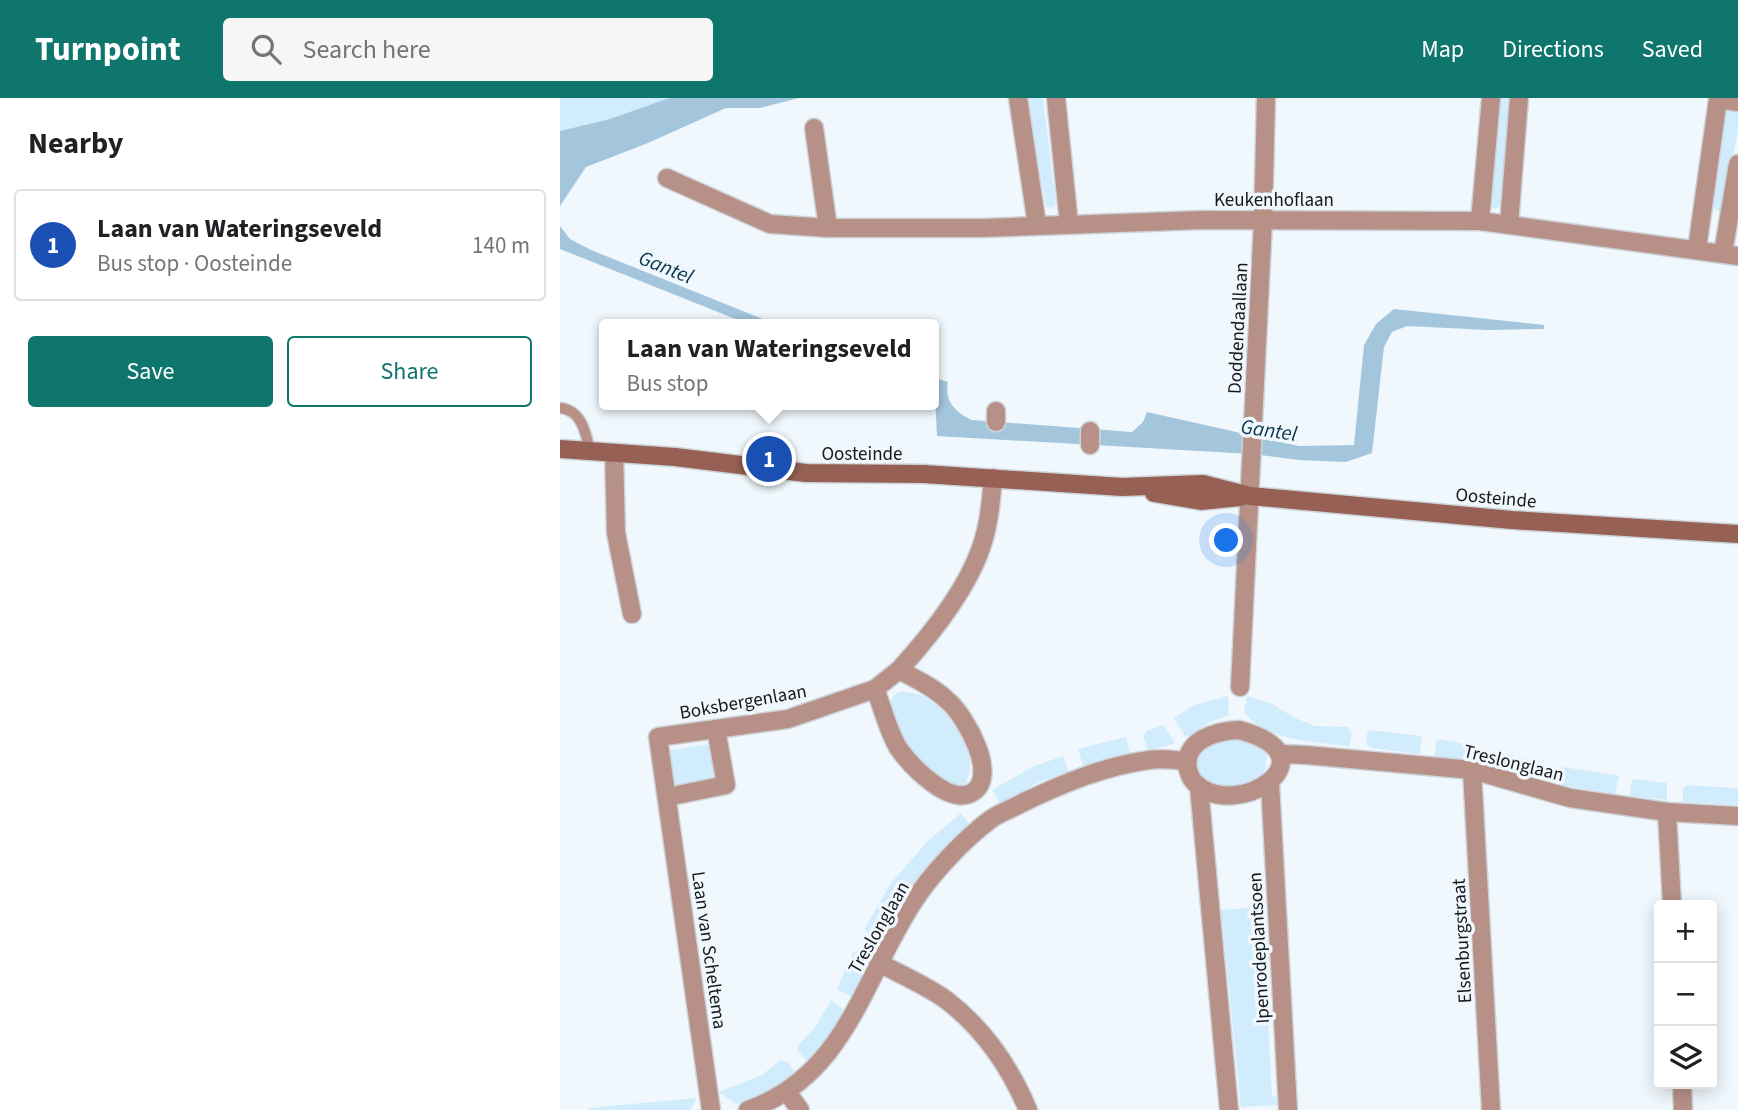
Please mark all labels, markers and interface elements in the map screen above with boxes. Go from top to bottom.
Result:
search box [223,18,713,81]
text: Turnpoint [35,26,181,73]
icon: search [247,30,285,68]
text: Search here [303,31,431,68]
text: Map [1421,32,1464,67]
text: Directions [1502,32,1604,67]
text: Saved [1642,32,1703,67]
text: Nearby [28,122,123,165]
street label: Keukenhoflaan [1214,187,1334,214]
text: Laan van Wateringseveld [97,210,382,247]
text: 1 [47,229,59,262]
text: 140 m [472,229,530,262]
water label: Gantel [634,243,699,292]
text: Bus stop · Oosteinde [97,247,292,280]
street label: Doddendaallaan [1222,262,1255,395]
popup [599,319,939,410]
text: Laan van Wateringseveld [626,330,912,367]
button: Save [28,336,273,407]
button: Share [287,336,532,407]
text: Bus stop [626,367,709,400]
water label: Gantel [1239,411,1300,449]
pin: 1 [746,433,792,485]
street label: Oosteinde [821,441,903,468]
street label: Oosteinde [1454,482,1537,515]
your location [1209,523,1243,557]
street label: Boksbergenlaan [678,678,809,727]
street label: Treslonglaan [1461,738,1567,789]
street label: Laan van Scheltema [684,870,733,1031]
street label: Ipenrodeplantsoen [1242,871,1277,1024]
street label: Treslonglaan [842,877,917,979]
street label: Elsenburgstraat [1446,877,1479,1004]
map controls [1654,900,1717,1089]
button: + [1654,900,1717,963]
button: − [1654,963,1717,1026]
button: layers [1654,1026,1717,1089]

